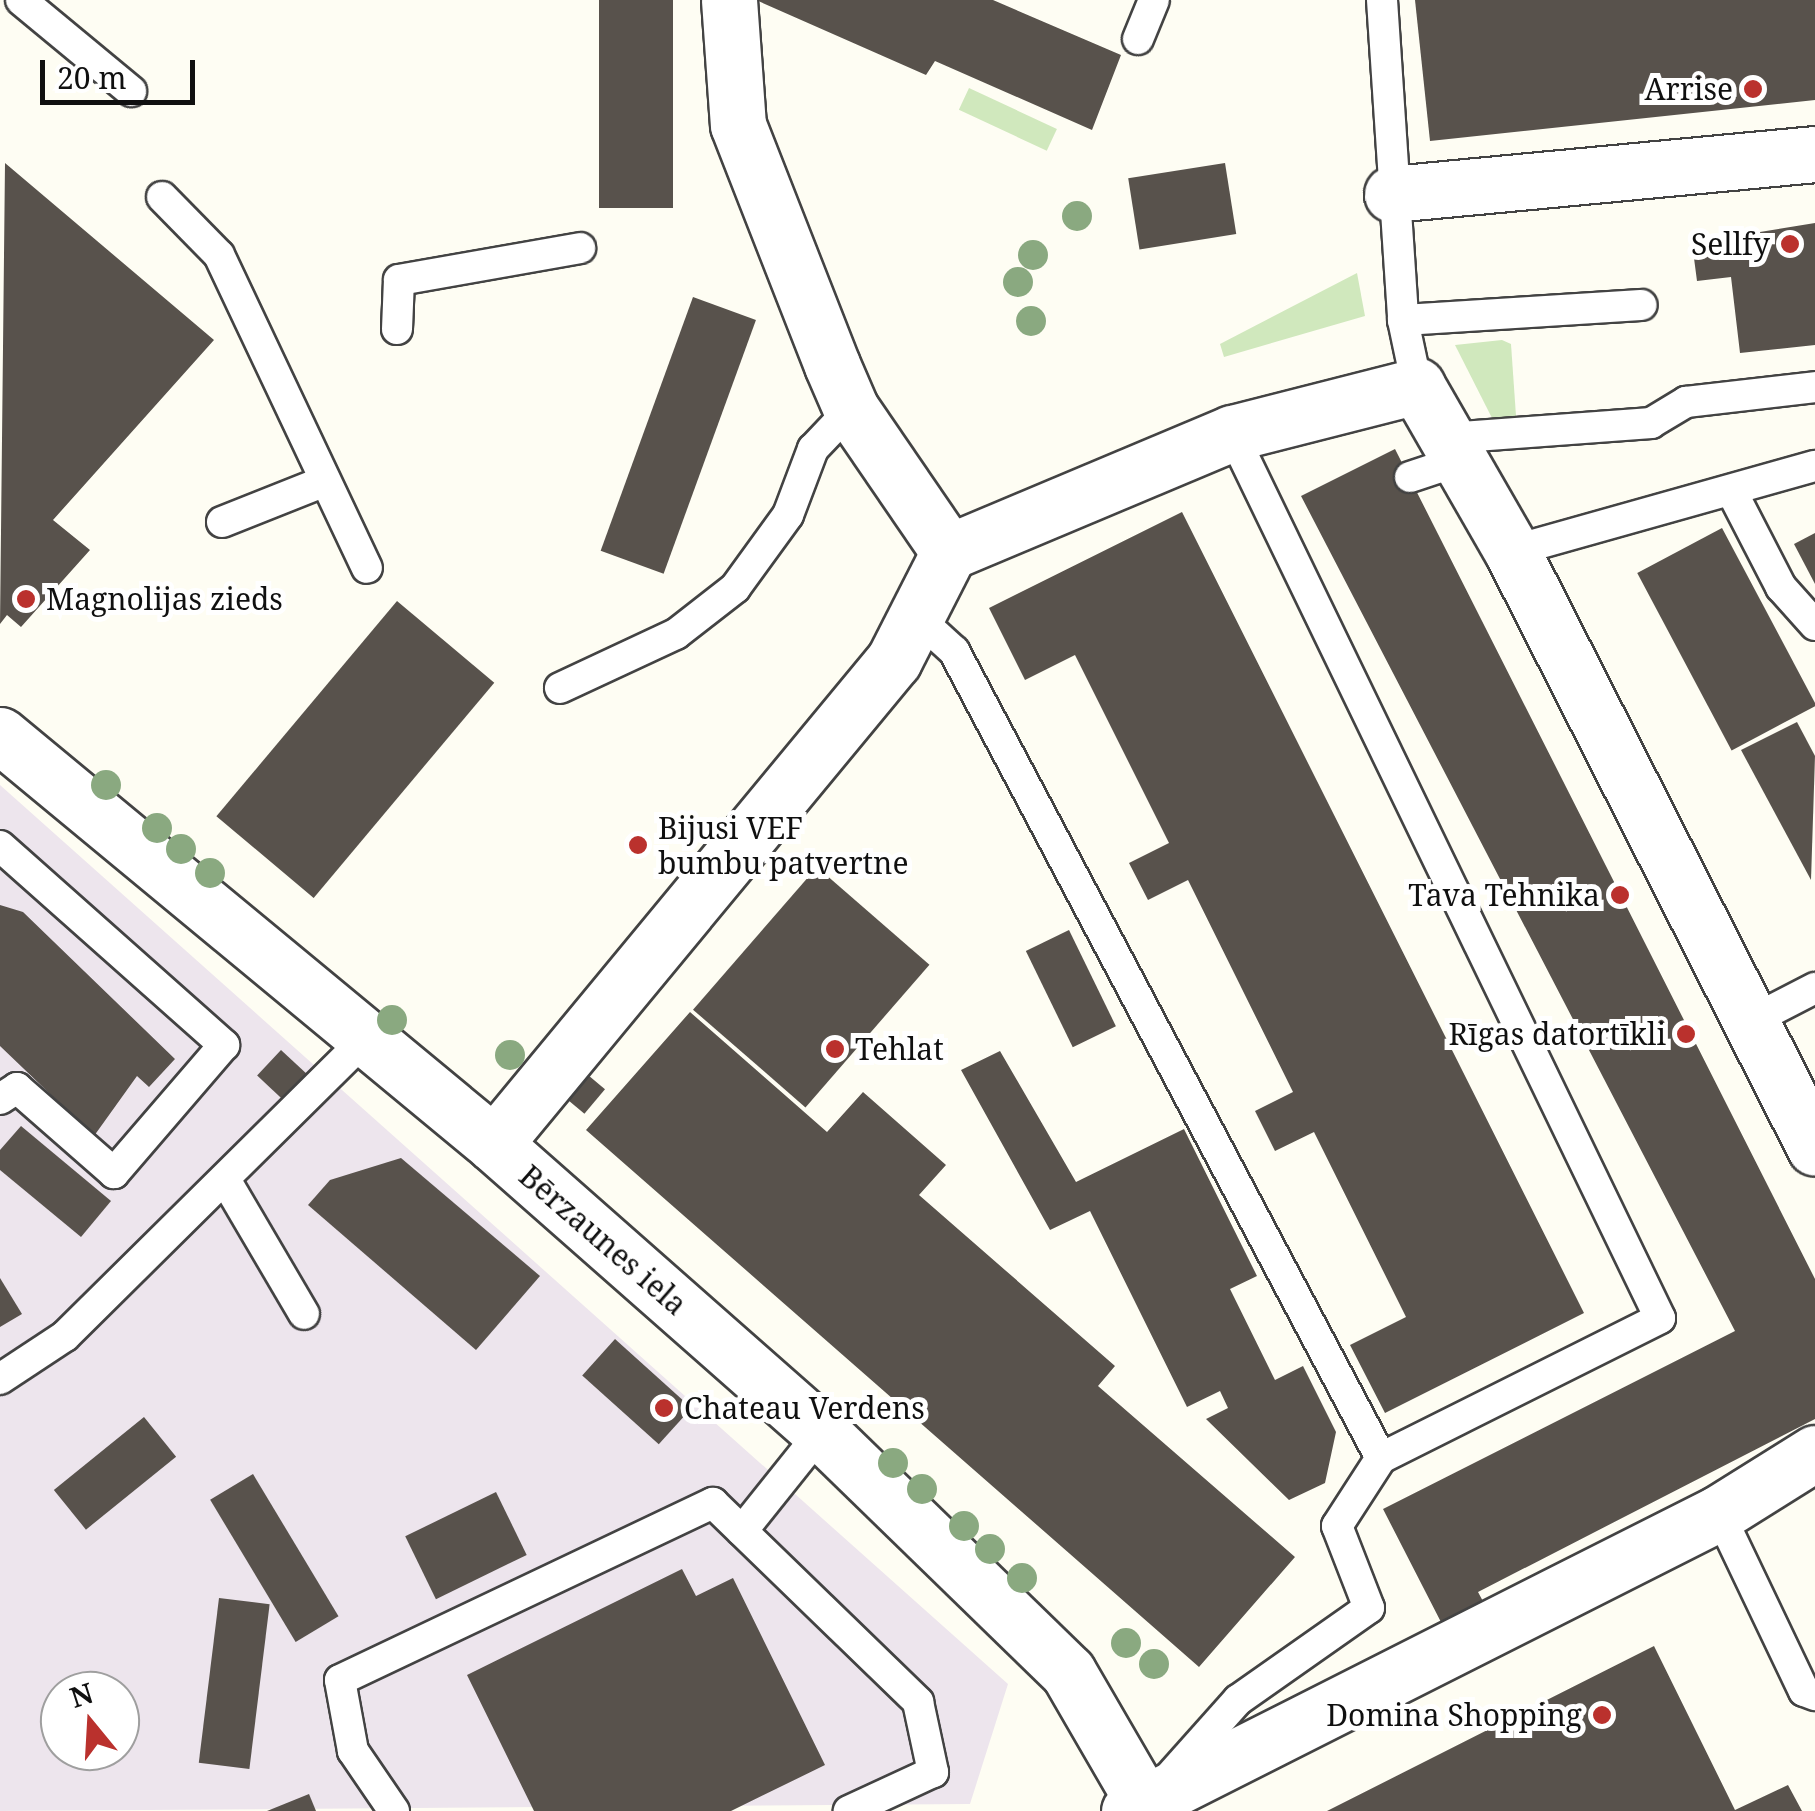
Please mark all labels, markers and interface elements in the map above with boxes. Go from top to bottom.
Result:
scale bar [45,40,200,102]
text: 20 m [57,57,127,98]
place label: Arrise [1644,71,1733,107]
marker: Arrise [1742,78,1764,100]
place label: Sellfy [1691,226,1770,262]
marker: Sellfy [1779,233,1801,255]
place label: Magnolijas zieds [46,581,283,617]
marker: Magnolijas zieds [15,588,37,610]
place label: Bijusi VEF bumbu patvertne [658,810,908,880]
marker: Bijusi VEF bumbu patvertne [627,834,649,856]
place label: Tava Tehnika [1408,877,1600,913]
marker: Tava Tehnika [1609,884,1631,906]
place label: Rīgas datortīkli [1448,1016,1666,1052]
marker: Rīgas datortīkli [1675,1023,1697,1045]
place label: Tehlat [855,1031,944,1067]
marker: Tehlat [824,1038,846,1060]
street label: Bērzaunes iela [512,1158,694,1322]
place label: Chateau Verdens [684,1390,925,1426]
marker: Chateau Verdens [653,1397,675,1419]
north arrow [40,1671,140,1771]
text: N [65,1673,98,1716]
place label: Domina Shopping [1326,1697,1582,1733]
marker: Domina Shopping [1591,1704,1613,1726]

